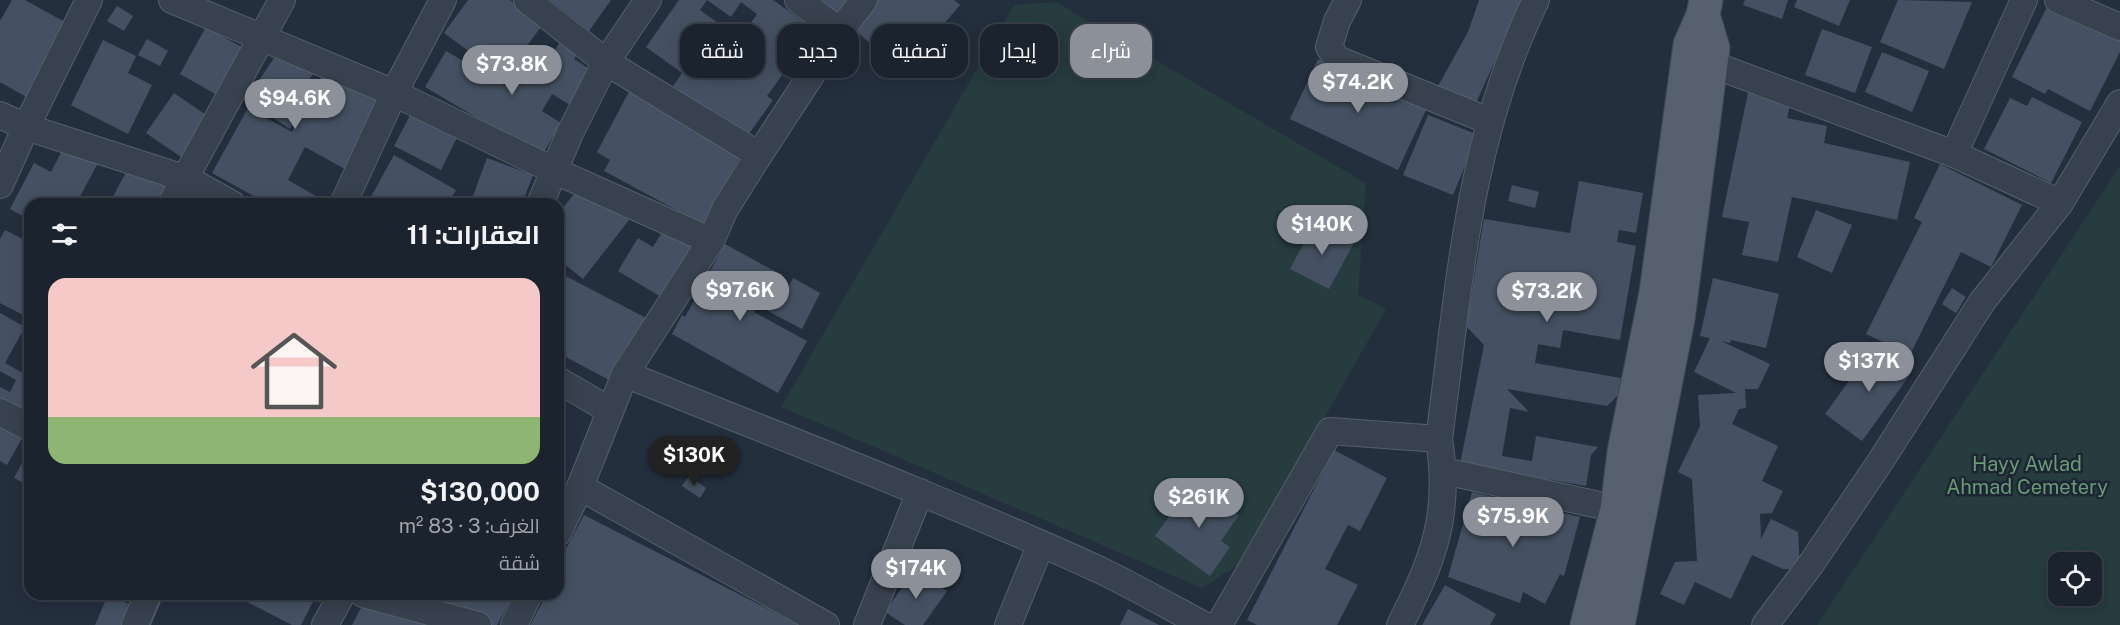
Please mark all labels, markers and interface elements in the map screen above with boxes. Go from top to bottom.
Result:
chip: شقة [680,24,765,78]
chip: جديد [777,24,859,78]
chip: تصفية [871,24,968,78]
chip: إيجار [980,24,1058,78]
chip: شراء [1070,24,1152,78]
pin: $73.8K [463,45,561,96]
text: $73.8K [476,52,548,76]
pin: $74.2K [1309,63,1407,114]
text: $74.2K [1322,70,1394,94]
pin: $94.6K [246,79,344,130]
text: $94.6K [259,86,331,110]
pin: $140K [1280,205,1364,256]
text: $140K [1291,212,1353,236]
icon: filters [48,218,81,251]
text: العقارات: 11 [407,219,540,250]
pin: $97.6K [691,271,789,322]
pin: $73.2K [1498,272,1596,323]
text: $97.6K [705,278,775,302]
text: $73.2K [1511,279,1583,303]
icon: home [240,317,348,425]
pin: $137K [1827,342,1911,393]
text: $137K [1838,349,1900,373]
pin: $130K [652,436,736,487]
text: $130K [663,443,725,467]
park label: Hayy Awlad Ahmad Cemetery [1946,452,2108,499]
text: $130,000 [420,476,540,507]
pin: $261K [1157,478,1241,529]
text: $261K [1168,485,1230,509]
pin: $75.9K [1464,497,1562,548]
text: $75.9K [1477,504,1549,528]
text: الغرف: 3 · 83 m² [399,514,540,538]
pin: $174K [874,549,958,600]
text: شقة [499,551,540,575]
map controls [2048,552,2102,606]
button: locate [2048,552,2102,606]
text: $174K [885,556,947,580]

